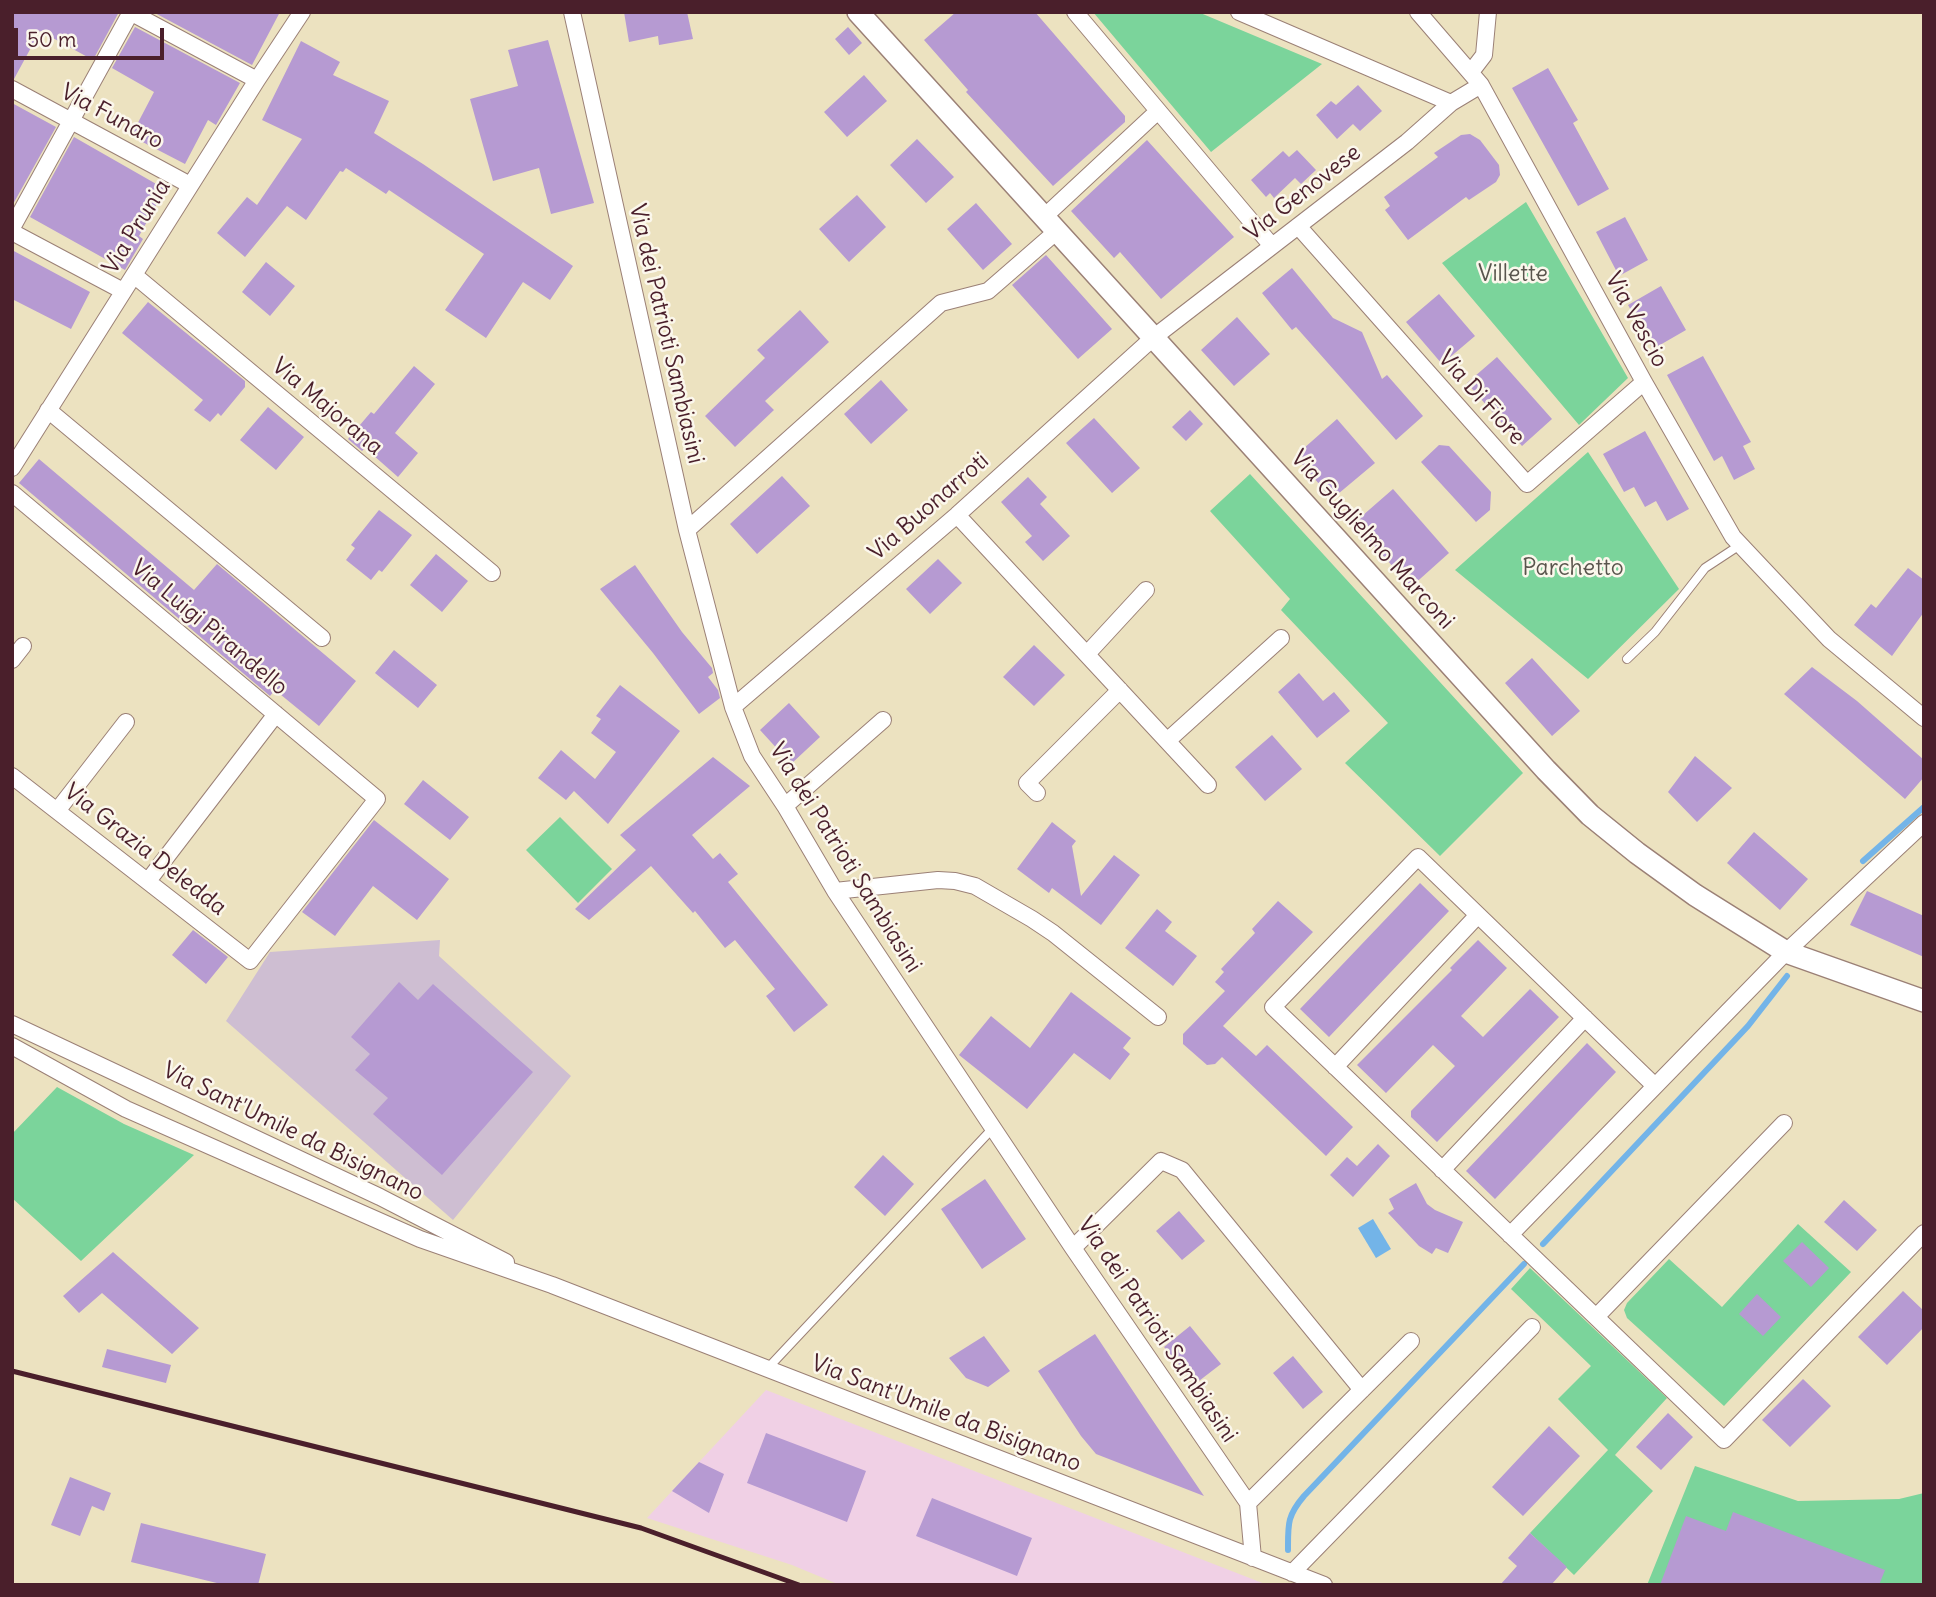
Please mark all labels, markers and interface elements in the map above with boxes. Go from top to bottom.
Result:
scale bar [18,14,168,58]
text: 50 m [27,26,76,53]
street label: Via Funaro [56,78,168,156]
street label: Via Genovese [1239,139,1367,247]
street label: Via Prunia [97,175,177,279]
street label: Via dei Patrioti Sambiasini [623,202,709,466]
park label: Villette [1478,260,1548,288]
street label: Via Vescio [1599,268,1673,372]
street label: Via Di Fiore [1432,345,1530,451]
street label: Via Majorana [266,353,388,461]
street label: Via Guglielmo Marconi [1284,445,1460,635]
street label: Via Buonarroti [863,447,995,567]
street label: Via Luigi Pirandello [125,554,293,702]
park label: Parchetto [1522,554,1624,582]
street label: Via dei Patrioti Sambiasini [763,738,927,978]
street label: Via Grazia Deledda [58,778,232,922]
street label: Via Sant'Umile da Bisignano [158,1057,428,1207]
street label: Via dei Patrioti Sambiasini [1071,1212,1243,1448]
street label: Via Sant'Umile da Bisignano [807,1350,1085,1478]

